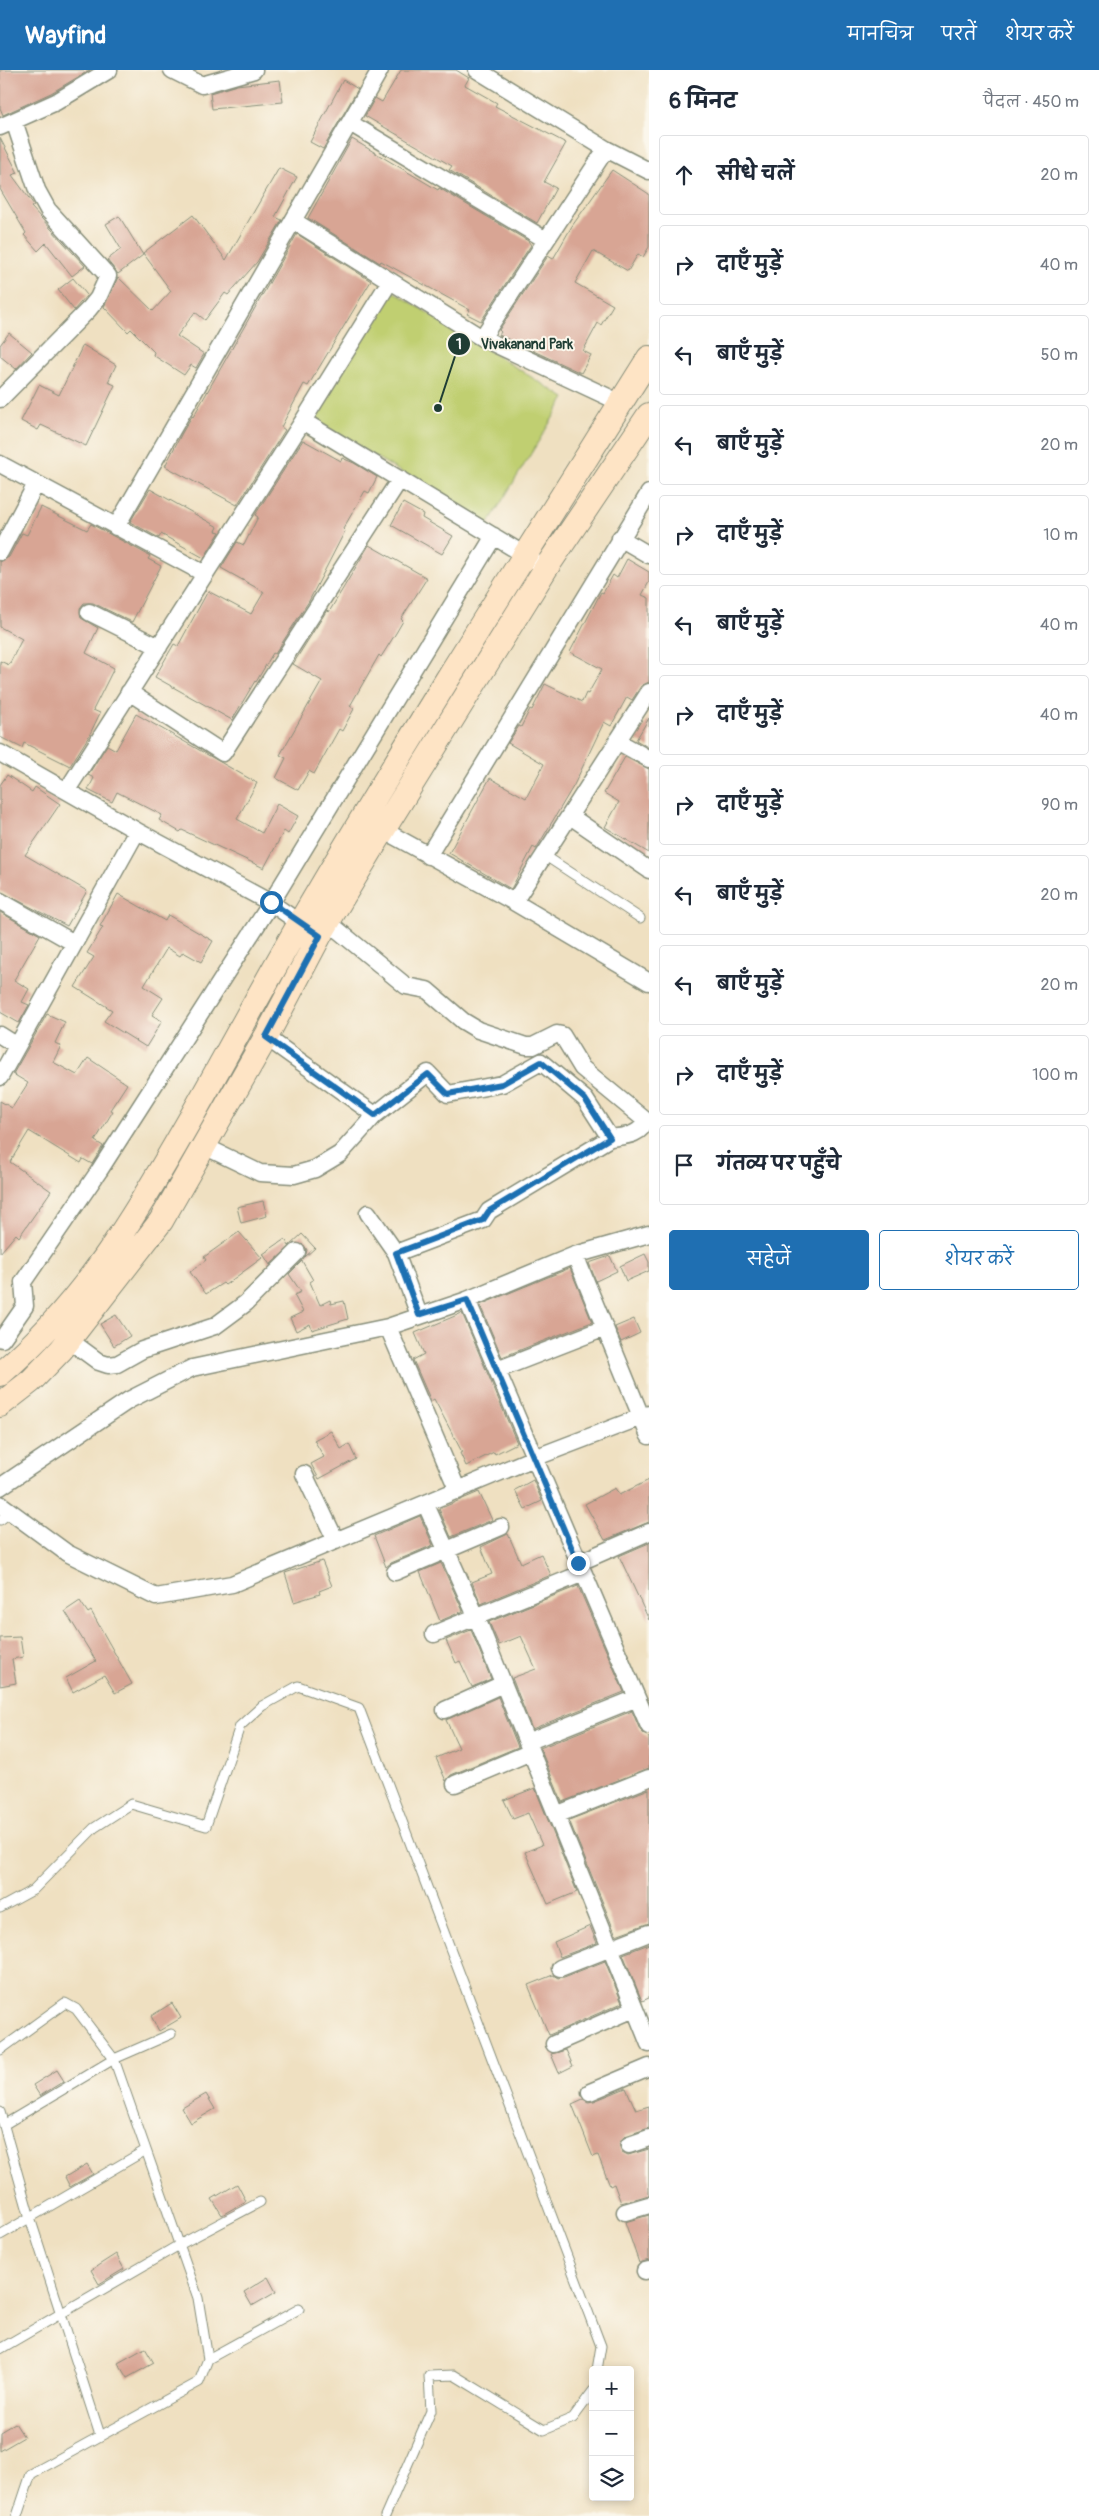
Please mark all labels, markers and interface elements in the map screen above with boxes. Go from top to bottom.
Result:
text: Wayfind [25,21,106,50]
text: मानचित्र [847,23,913,46]
text: परतें [941,23,977,46]
text: शेयर करें [1005,23,1074,46]
text: 6 मिनट [669,88,737,115]
text: पैदल · 450 m [983,92,1079,112]
icon: ahead [670,161,698,189]
text: सीधे चलें [717,162,794,186]
text: 20 m [1040,165,1078,185]
icon: right [670,251,698,279]
text: दाएँ मुड़ें [717,252,782,276]
text: 40 m [1040,255,1078,275]
callout: Vivakanand Park [446,329,584,358]
text: 1 [456,335,462,354]
text: Vivakanand Park [481,336,573,353]
icon: left [670,341,698,369]
text: बाएँ मुड़ें [717,342,783,366]
text: 50 m [1041,345,1078,365]
icon: left [670,431,698,459]
text: बाएँ मुड़ें [717,432,783,456]
text: 20 m [1040,435,1078,455]
icon: right [670,521,698,549]
text: दाएँ मुड़ें [717,522,782,546]
text: 10 m [1043,525,1078,545]
icon: left [670,611,698,639]
text: बाएँ मुड़ें [717,612,783,636]
text: 40 m [1040,615,1078,635]
icon: right [670,701,698,729]
text: दाएँ मुड़ें [717,702,782,726]
text: 40 m [1040,705,1078,725]
icon: right [670,791,698,819]
text: दाएँ मुड़ें [717,792,782,816]
text: 90 m [1041,795,1078,815]
icon: left [670,881,698,909]
text: बाएँ मुड़ें [717,882,783,906]
text: 20 m [1040,885,1078,905]
route start [260,891,283,914]
icon: left [670,971,698,999]
text: बाएँ मुड़ें [717,972,783,996]
text: 20 m [1040,975,1078,995]
icon: right [670,1061,698,1089]
text: दाएँ मुड़ें [717,1062,782,1086]
text: 100 m [1032,1065,1078,1085]
icon: arrive [670,1151,698,1179]
text: गंतव्य पर पहुँचे [717,1152,841,1176]
button: सहेजें [669,1230,869,1290]
button: शेयर करें [879,1230,1079,1290]
route end [567,1552,590,1575]
map controls [589,2366,634,2501]
button: + [589,2366,634,2411]
button: − [589,2411,634,2456]
button: layers [589,2456,634,2501]

